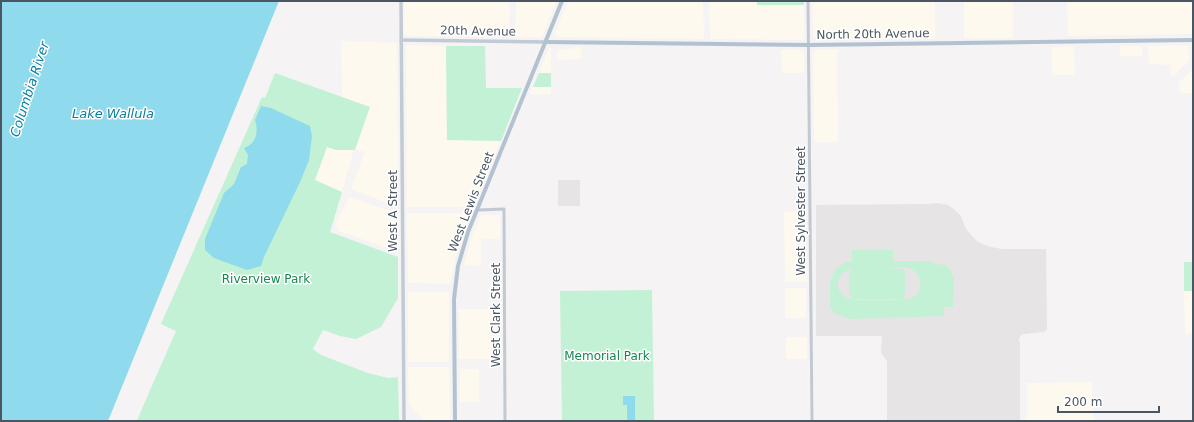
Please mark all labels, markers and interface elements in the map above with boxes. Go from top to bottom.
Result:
street label: 20th Avenue [440,23,516,39]
street label: North 20th Avenue [816,26,930,42]
water label: Columbia River [7,38,52,139]
water label: Lake Wallula [72,106,154,121]
street label: West Sylvester Street [794,146,808,276]
street label: West Lewis Street [445,149,497,254]
street label: West A Street [386,170,400,252]
street label: West Clark Street [489,262,503,367]
park label: Riverview Park [222,272,310,286]
park label: Memorial Park [564,349,650,363]
scale bar [1058,388,1159,414]
text: 200 m [1064,395,1102,409]

